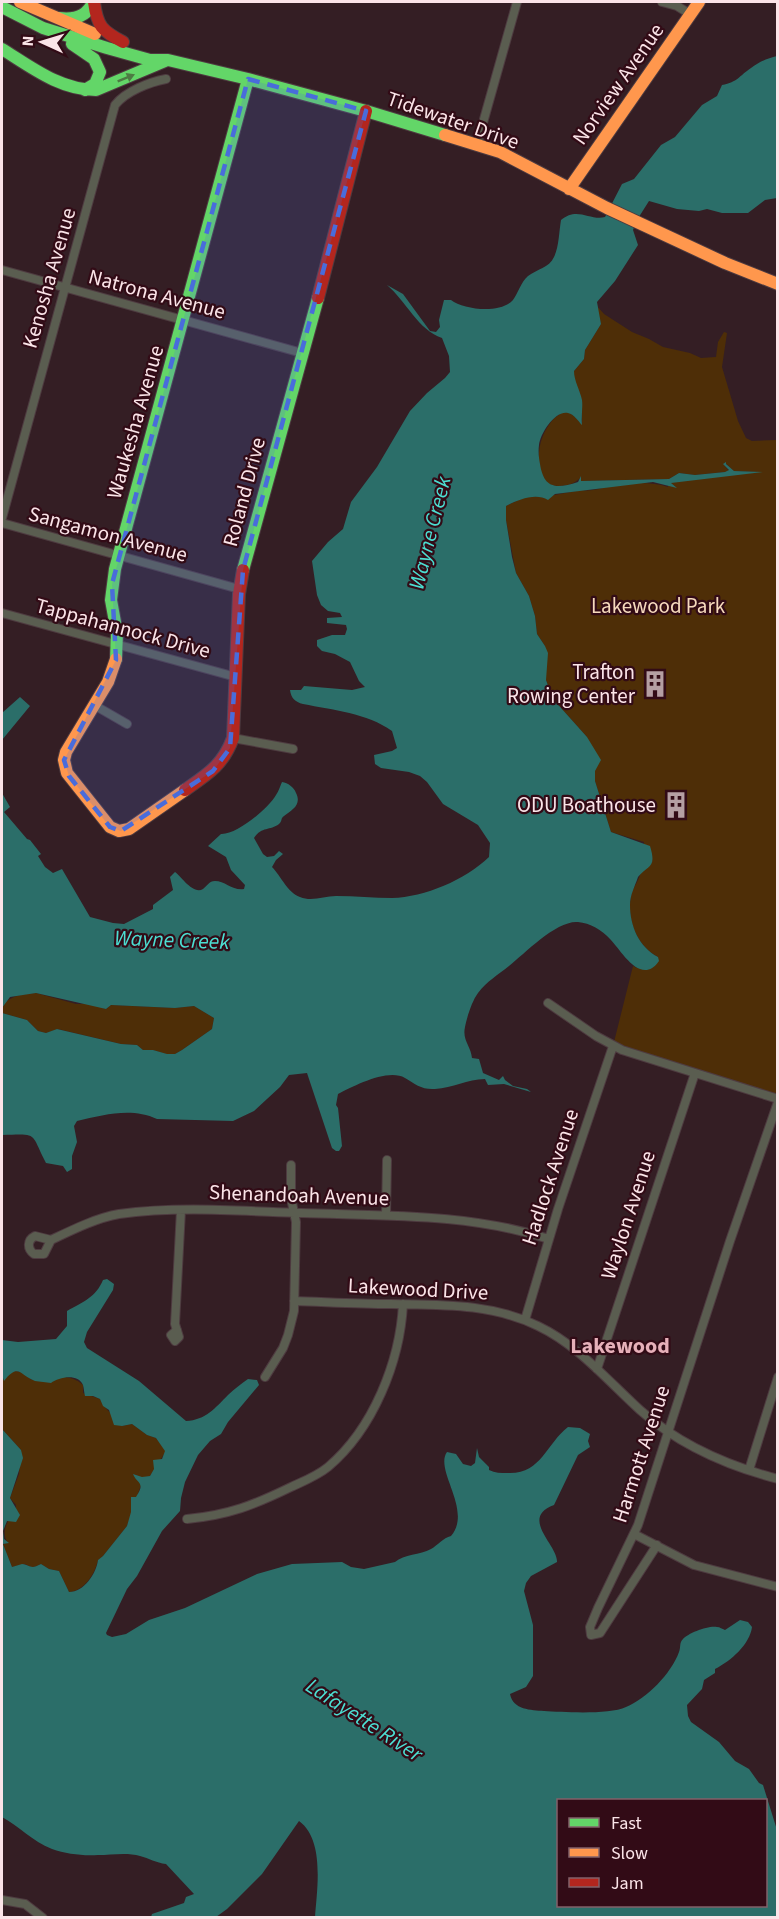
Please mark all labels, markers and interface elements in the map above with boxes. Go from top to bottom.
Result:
north arrow [12,12,72,72]
street label: Norview Avenue [565,17,671,151]
text: N [17,35,39,47]
one-way arrow [117,73,135,82]
street label: Tidewater Drive [383,83,523,157]
street label: Kenosha Avenue [15,204,83,352]
street label: Natrona Avenue [85,261,229,327]
street label: Waukesha Avenue [99,342,171,502]
street label: Roland Drive [215,434,273,550]
water label: Wayne Creek [400,473,460,593]
street label: Sangamon Avenue [25,498,191,570]
street label: Tappahannock Drive [32,590,214,666]
park label: Lakewood Park [591,591,726,621]
place label: Trafton Rowing Center [507,657,636,711]
building icon: Trafton Rowing Center [640,669,670,699]
place label: ODU Boathouse [517,790,656,820]
building icon: ODU Boathouse [661,790,691,820]
water label: Wayne Creek [114,922,231,958]
street label: Hadlock Avenue [514,1105,586,1249]
street label: Waylon Avenue [593,1147,663,1283]
street label: Shenandoah Avenue [208,1177,390,1213]
street label: Lakewood Drive [347,1270,489,1308]
district label: Lakewood [570,1330,670,1362]
street label: Harmott Avenue [605,1382,677,1526]
water label: Lafayette River [299,1670,430,1771]
legend [557,1799,767,1907]
text: Fast [611,1811,642,1836]
text: Slow [611,1841,648,1866]
text: Jam [611,1871,644,1896]

